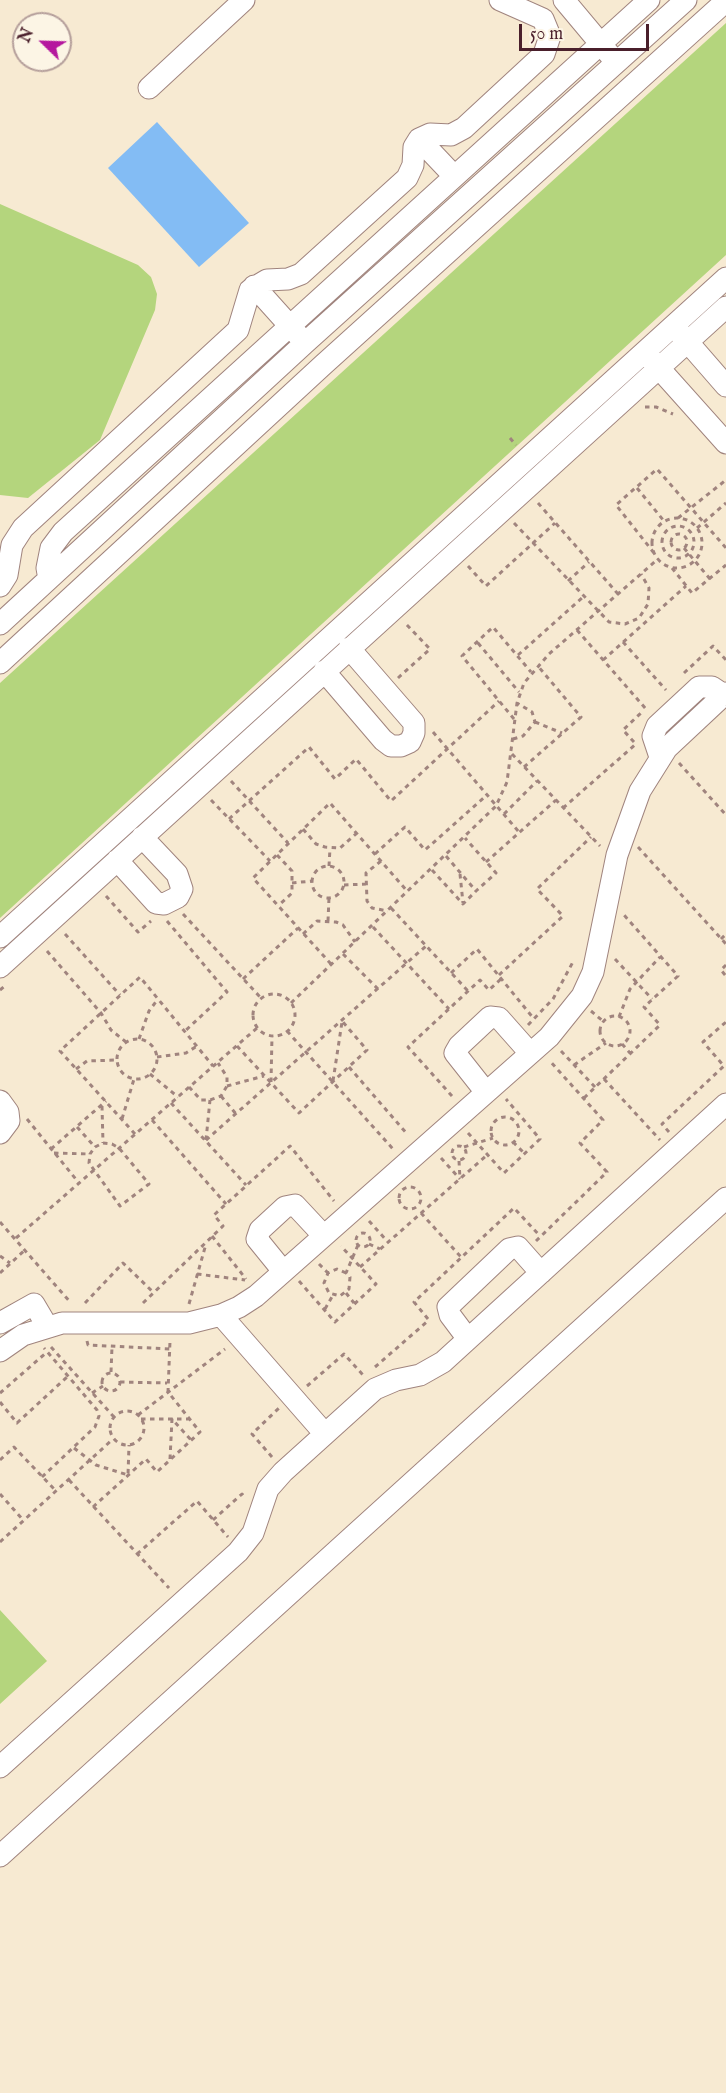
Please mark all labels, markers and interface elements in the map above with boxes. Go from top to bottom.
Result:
north arrow [12,12,72,72]
scale bar [522,12,652,50]
text: 50 m [530,23,563,46]
text: N [15,25,39,46]

